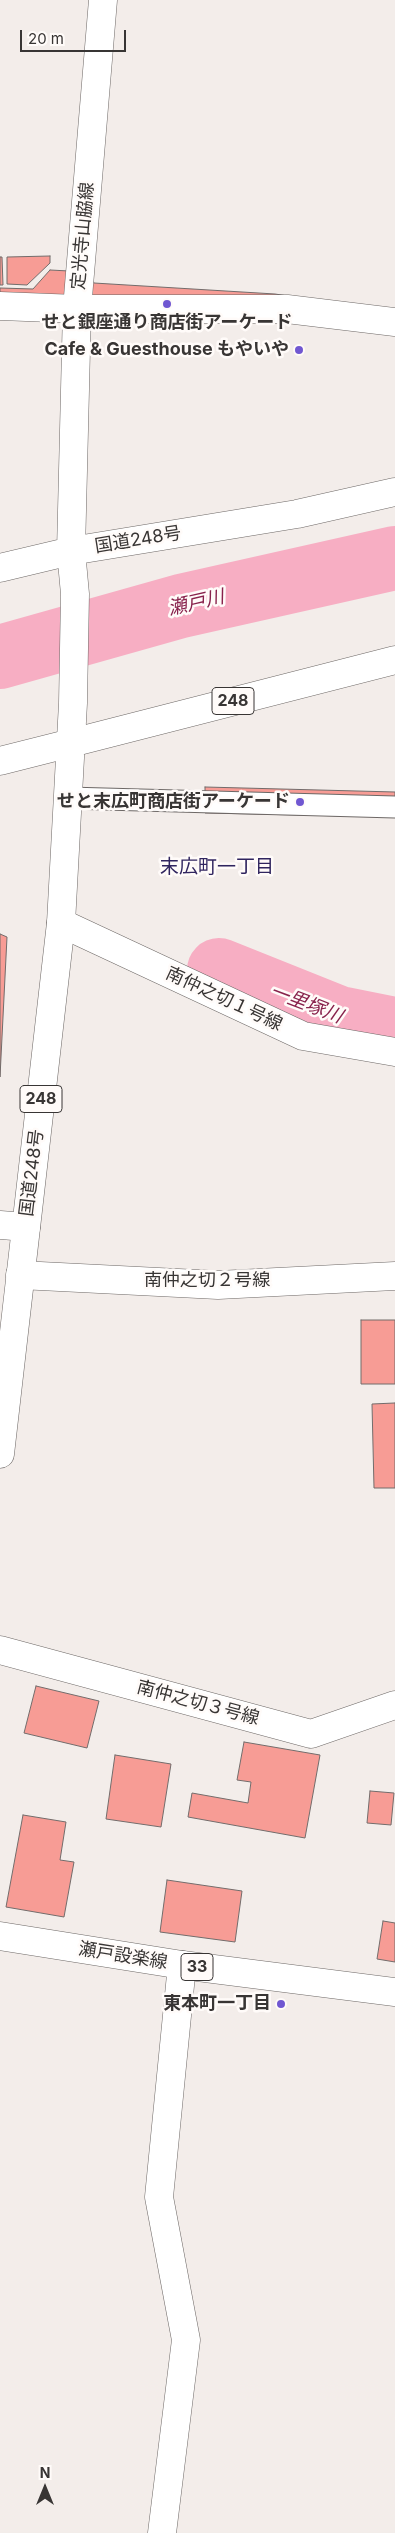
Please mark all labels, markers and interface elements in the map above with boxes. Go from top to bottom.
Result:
scale bar [22,20,129,52]
text: 20 m [28,29,64,48]
street label: 定光寺山脇線 [68,181,98,291]
marker: せと銀座通り商店街アーケード [161,298,173,310]
place label: せと銀座通り商店街アーケード [42,312,292,334]
place label: Cafe & Guesthouse もやいや [44,339,289,361]
marker: Cafe & Guesthouse もやいや [293,344,305,356]
street label: 国道248号 [93,522,183,558]
water label: 瀬戸川 [166,585,226,621]
road number: 248 [212,688,254,714]
place label: せと末広町商店街アーケード [57,791,290,813]
marker: せと末広町商店街アーケード [294,796,306,808]
district label: 末広町一丁目 [160,856,274,878]
street label: 南仲之切１号線 [162,963,286,1035]
water label: 一里塚川 [266,980,346,1028]
road number: 248 [20,1086,62,1112]
street label: 国道248号 [16,1128,48,1218]
street label: 南仲之切２号線 [144,1270,270,1292]
street label: 南仲之切３号線 [134,1676,262,1730]
street label: 瀬戸設楽線 [77,1938,169,1974]
road number: 33 [181,1954,213,1980]
place label: 東本町一丁目 [163,1993,271,2015]
marker: 東本町一丁目 [275,1998,287,2010]
north arrow [20,2463,70,2513]
text: N [40,2464,50,2481]

